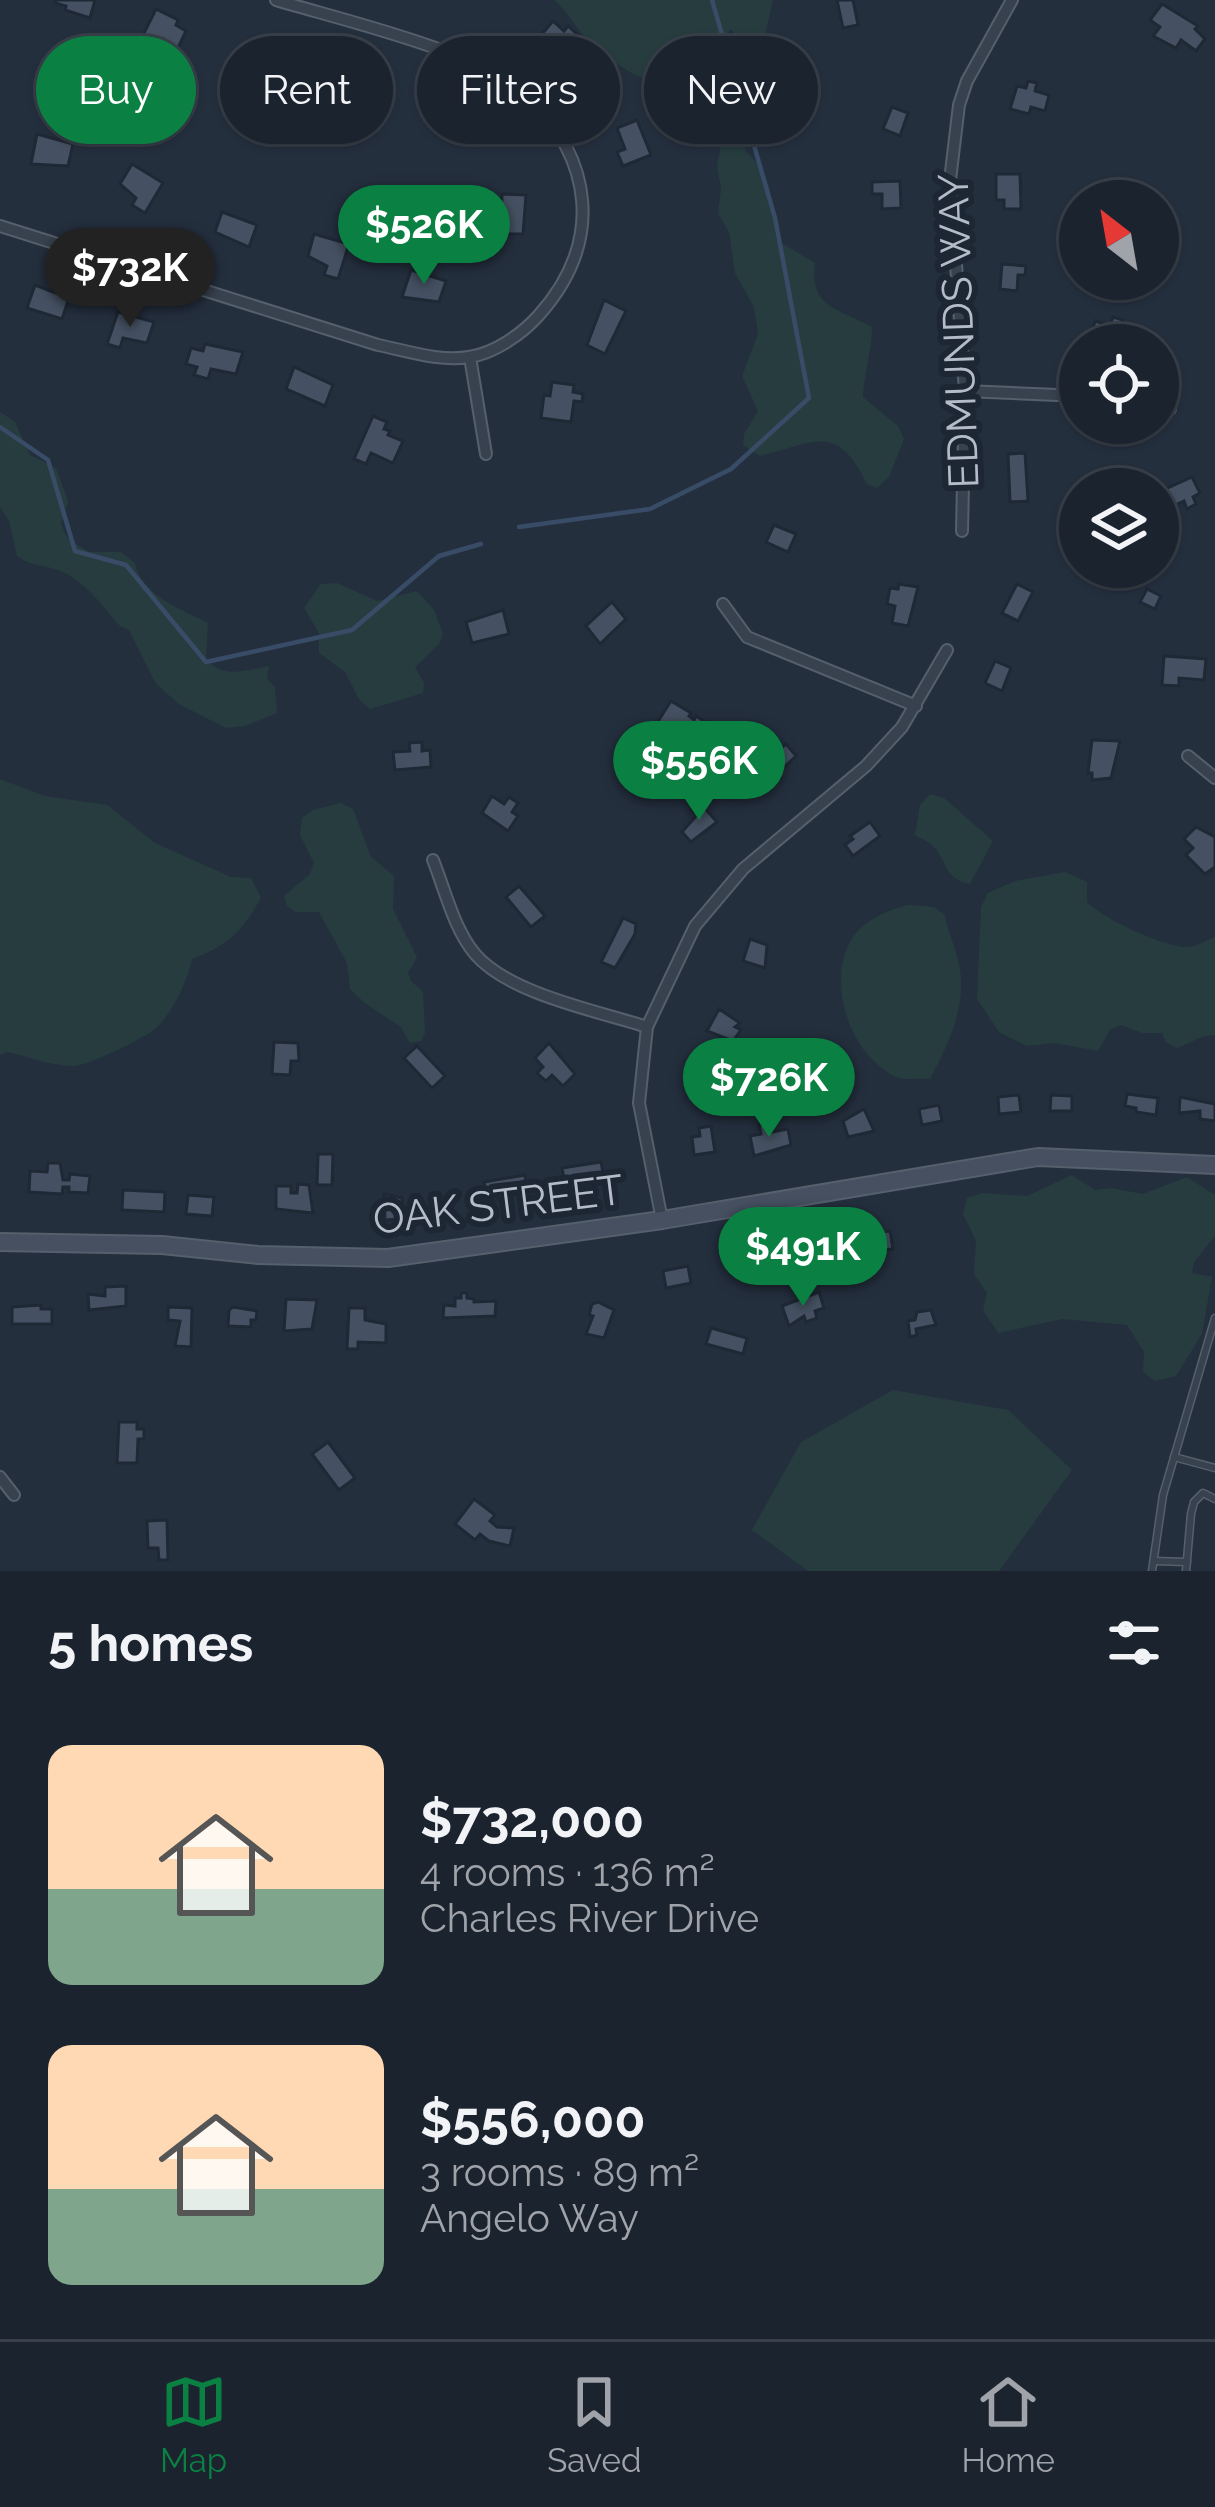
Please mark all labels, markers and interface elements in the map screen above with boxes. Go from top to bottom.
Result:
chip: Buy [36,36,196,144]
chip: Rent [220,36,393,144]
chip: Filters [417,36,620,144]
chip: New [644,36,818,144]
street label: EDMUNDS WAY [929,173,988,489]
north arrow [1059,180,1179,300]
map controls [1059,180,1179,588]
pin: $526K [340,185,508,287]
text: $526K [365,201,483,247]
pin: $732K [46,228,214,330]
text: $732K [72,244,188,290]
button: locate [1059,324,1179,444]
button: layers [1059,468,1179,588]
pin: $556K [615,721,783,823]
text: $556K [640,737,758,783]
pin: $726K [685,1038,853,1140]
text: $726K [710,1054,828,1100]
street label: OAK STREET [370,1165,626,1244]
pin: $491K [719,1207,887,1309]
text: $491K [745,1223,861,1269]
icon: filters [1101,1610,1167,1676]
text: 5 homes [48,1613,253,1673]
text: $732,000 [420,1789,644,1849]
icon: home [144,1793,288,1937]
text: 4 rooms · 136 m² [420,1849,715,1895]
text: Charles River Drive [420,1895,759,1941]
text: $556,000 [420,2089,646,2149]
icon: home [144,2093,288,2237]
text: 3 rooms · 89 m² [420,2149,699,2195]
text: Angelo Way [420,2195,639,2241]
tab: Map [160,2369,227,2480]
tab: Saved [547,2369,642,2480]
tab: Home [962,2369,1055,2480]

